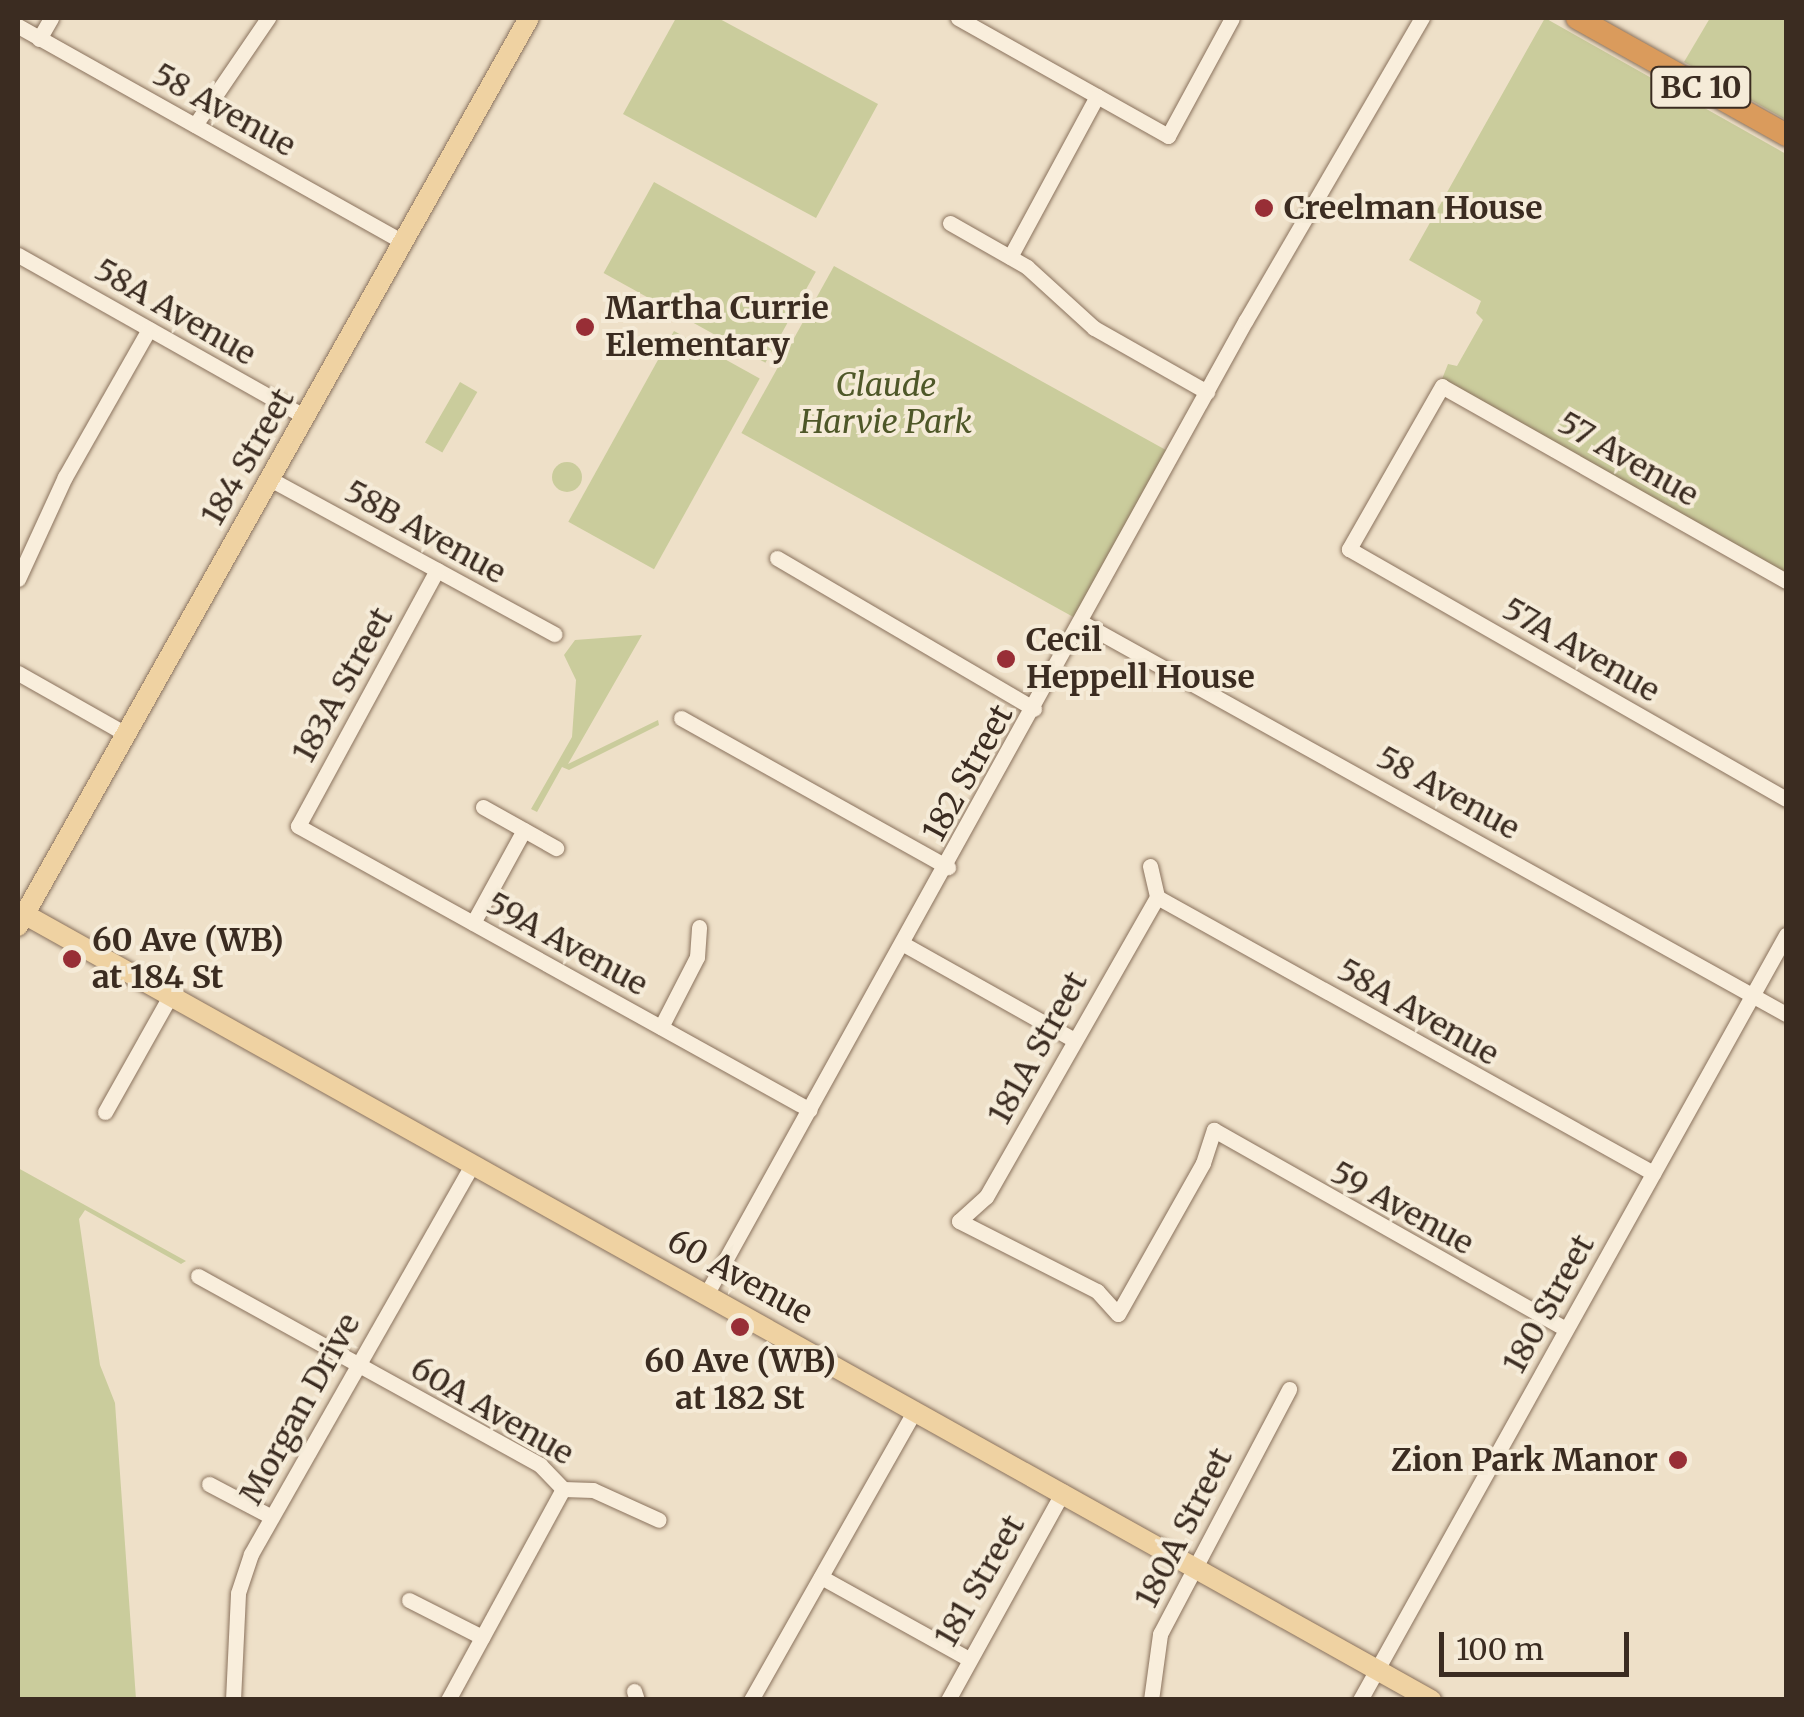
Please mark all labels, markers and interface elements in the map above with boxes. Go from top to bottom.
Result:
street label: 58 Avenue [146,55,302,165]
road number: BC 10 [1648,62,1754,112]
place label: Creelman House [1284,189,1543,227]
marker: Creelman House [1253,197,1275,219]
street label: 58A Avenue [88,251,262,373]
place label: Martha Currie Elementary [605,290,829,365]
marker: Martha Currie Elementary [574,316,596,338]
park label: Claude Harvie Park [800,367,972,442]
street label: 184 Street [194,382,302,532]
street label: 57 Avenue [1551,404,1705,514]
street label: 58B Avenue [338,472,512,592]
street label: 57A Avenue [1496,590,1666,710]
street label: 183A Street [285,601,401,769]
place label: Cecil Heppell House [1026,622,1255,697]
marker: Cecil Heppell House [995,648,1017,670]
street label: 182 Street [915,698,1021,848]
street label: 58 Avenue [1370,738,1526,848]
street label: 59A Avenue [480,884,654,1004]
place label: 60 Ave (WB) at 184 St [92,922,284,997]
marker: 60 Ave (WB) at 184 St [61,948,83,970]
street label: 58A Avenue [1331,951,1505,1073]
street label: 181A Street [980,965,1096,1131]
street label: 59 Avenue [1324,1153,1480,1263]
street label: 60 Avenue [661,1221,819,1333]
street label: 180 Street [1495,1228,1603,1380]
street label: Morgan Drive [232,1307,368,1511]
marker: 60 Ave (WB) at 182 St [729,1316,751,1338]
place label: 60 Ave (WB) at 182 St [644,1343,836,1418]
street label: 60A Avenue [404,1349,580,1473]
place label: Zion Park Manor [1391,1441,1658,1479]
street label: 180A Street [1127,1442,1241,1614]
marker: Zion Park Manor [1667,1449,1689,1471]
street label: 181 Street [927,1509,1033,1653]
scale bar [1444,1612,1634,1674]
text: 100 m [1456,1630,1544,1668]

